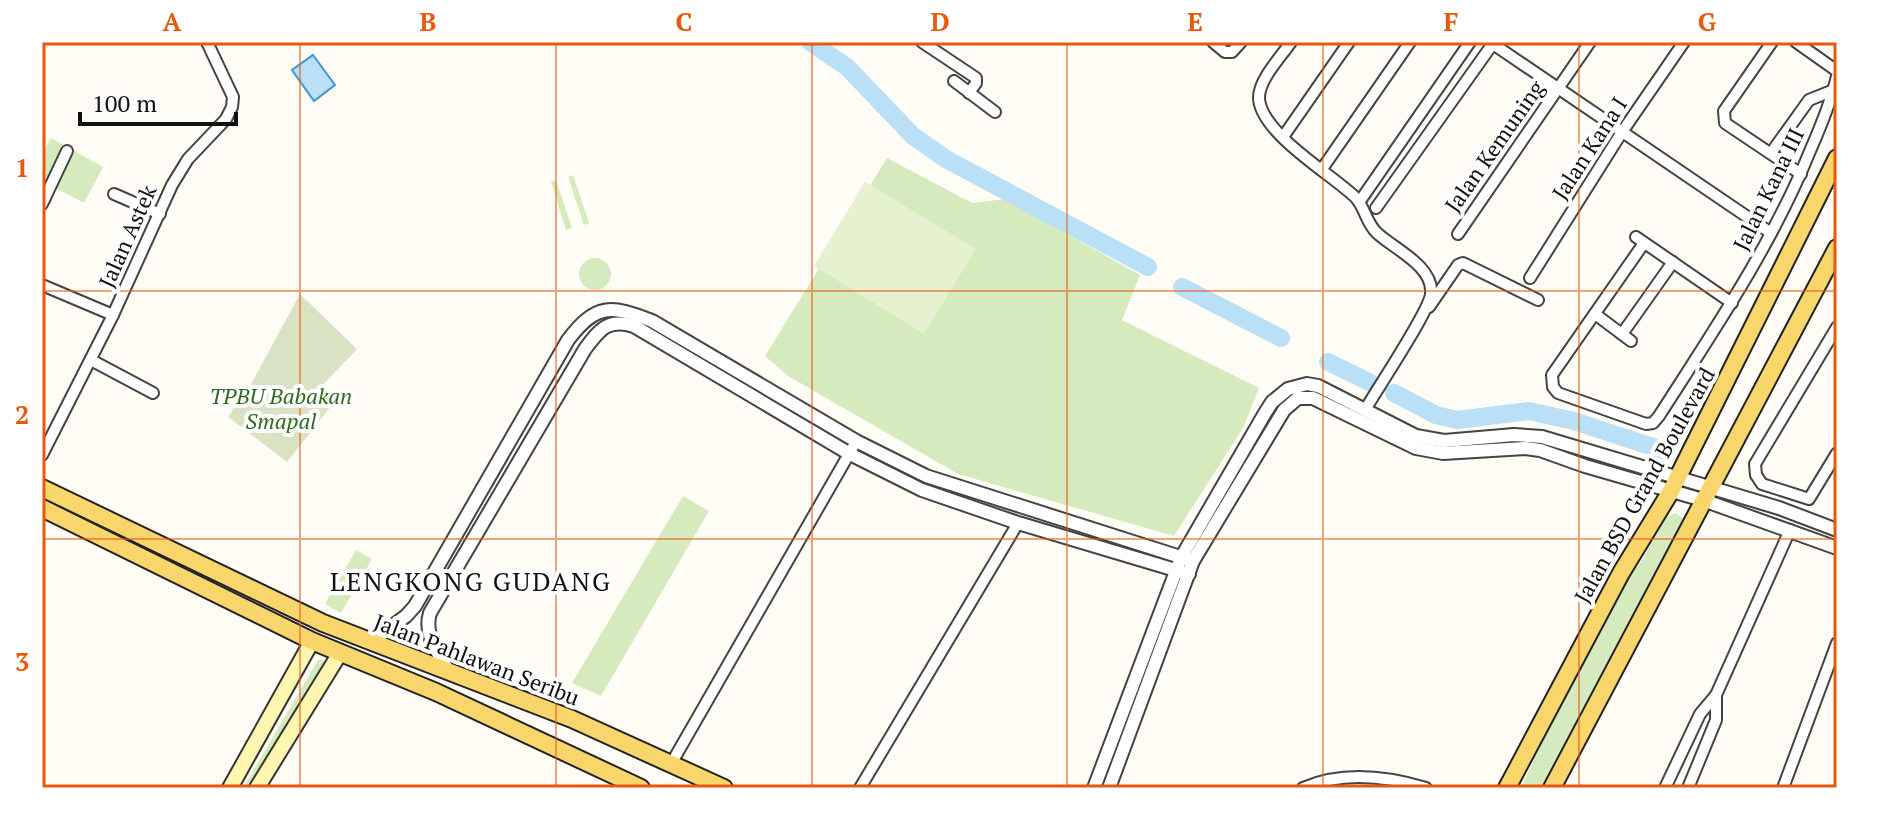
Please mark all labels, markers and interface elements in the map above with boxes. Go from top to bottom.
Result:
text: A [163,4,182,38]
text: B [420,4,436,38]
text: C [676,4,692,38]
text: D [930,4,950,38]
text: E [1187,4,1203,38]
text: F [1444,4,1459,38]
text: G [1698,4,1717,38]
street label: Jalan Kemuning [1438,74,1551,218]
scale bar [80,76,236,126]
text: 100 m [92,87,157,119]
street label: Jalan Kana I [1545,91,1633,205]
street label: Jalan Kana III [1726,123,1810,255]
text: 1 [15,150,29,184]
street label: Jalan Astek [91,180,163,292]
street label: Jalan BSD Grand Boulevard [1567,362,1721,608]
park label: TPBU Babakan Smapal [210,381,352,435]
text: 2 [15,397,29,431]
district label: LENGKONG GUDANG [330,564,612,598]
street label: Jalan Pahlawan Seribu [370,606,584,712]
text: 3 [15,644,29,678]

